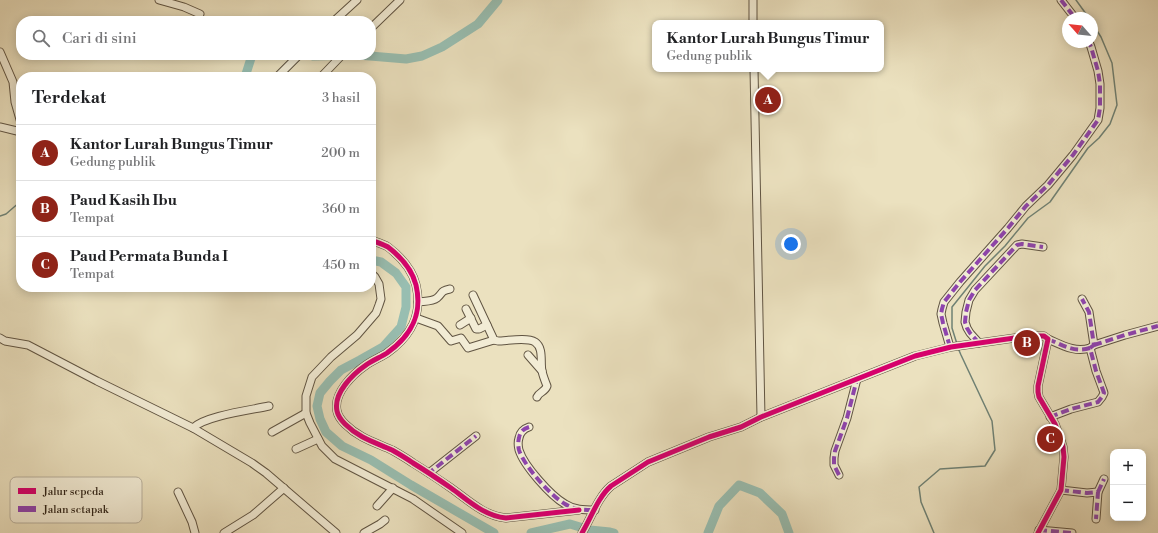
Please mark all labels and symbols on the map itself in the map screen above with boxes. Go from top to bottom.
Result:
north arrow [1062,12,1098,48]
pin: A [755,85,781,115]
your location [781,234,801,254]
pin: B [1014,328,1040,358]
pin: C [1037,424,1063,454]
legend [10,477,142,523]
text: Jalur sepeda [42,485,104,499]
text: Jalan setapak [42,503,110,517]

